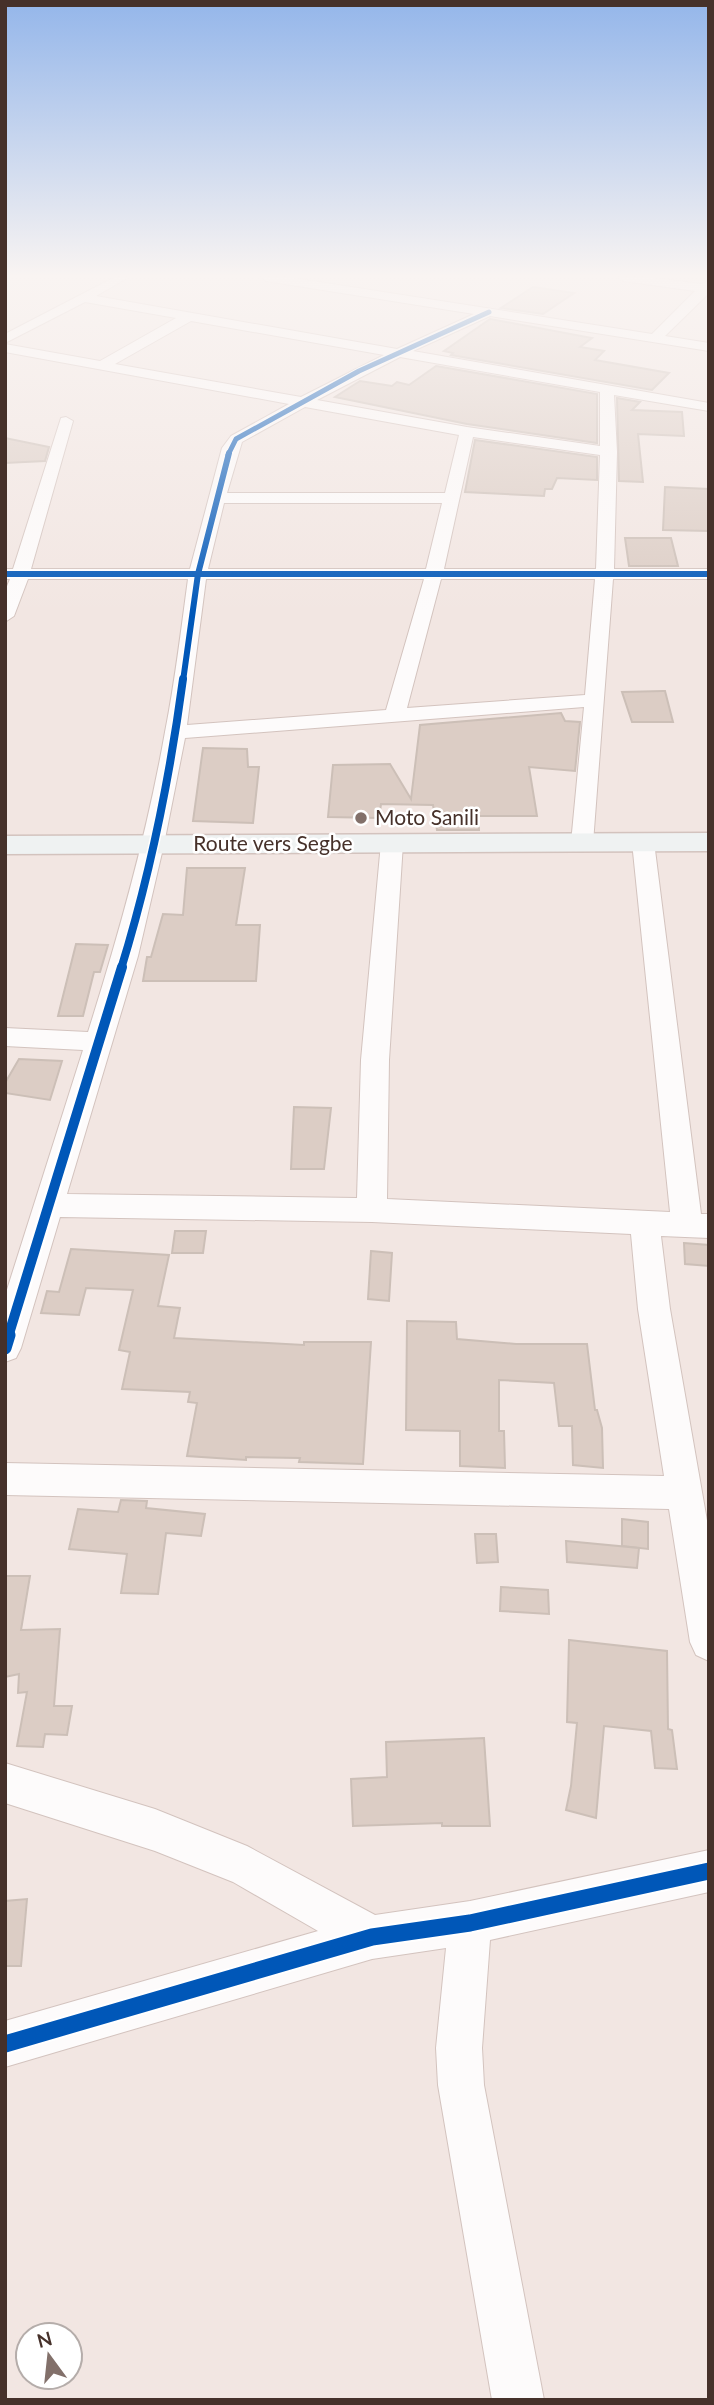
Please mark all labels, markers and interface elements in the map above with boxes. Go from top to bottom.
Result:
place label: Moto Sanili [375,804,479,829]
marker: Moto Sanili [353,810,369,826]
street label: Route vers Segbe [193,830,353,855]
north arrow [14,2321,84,2391]
text: N [34,2326,55,2352]

